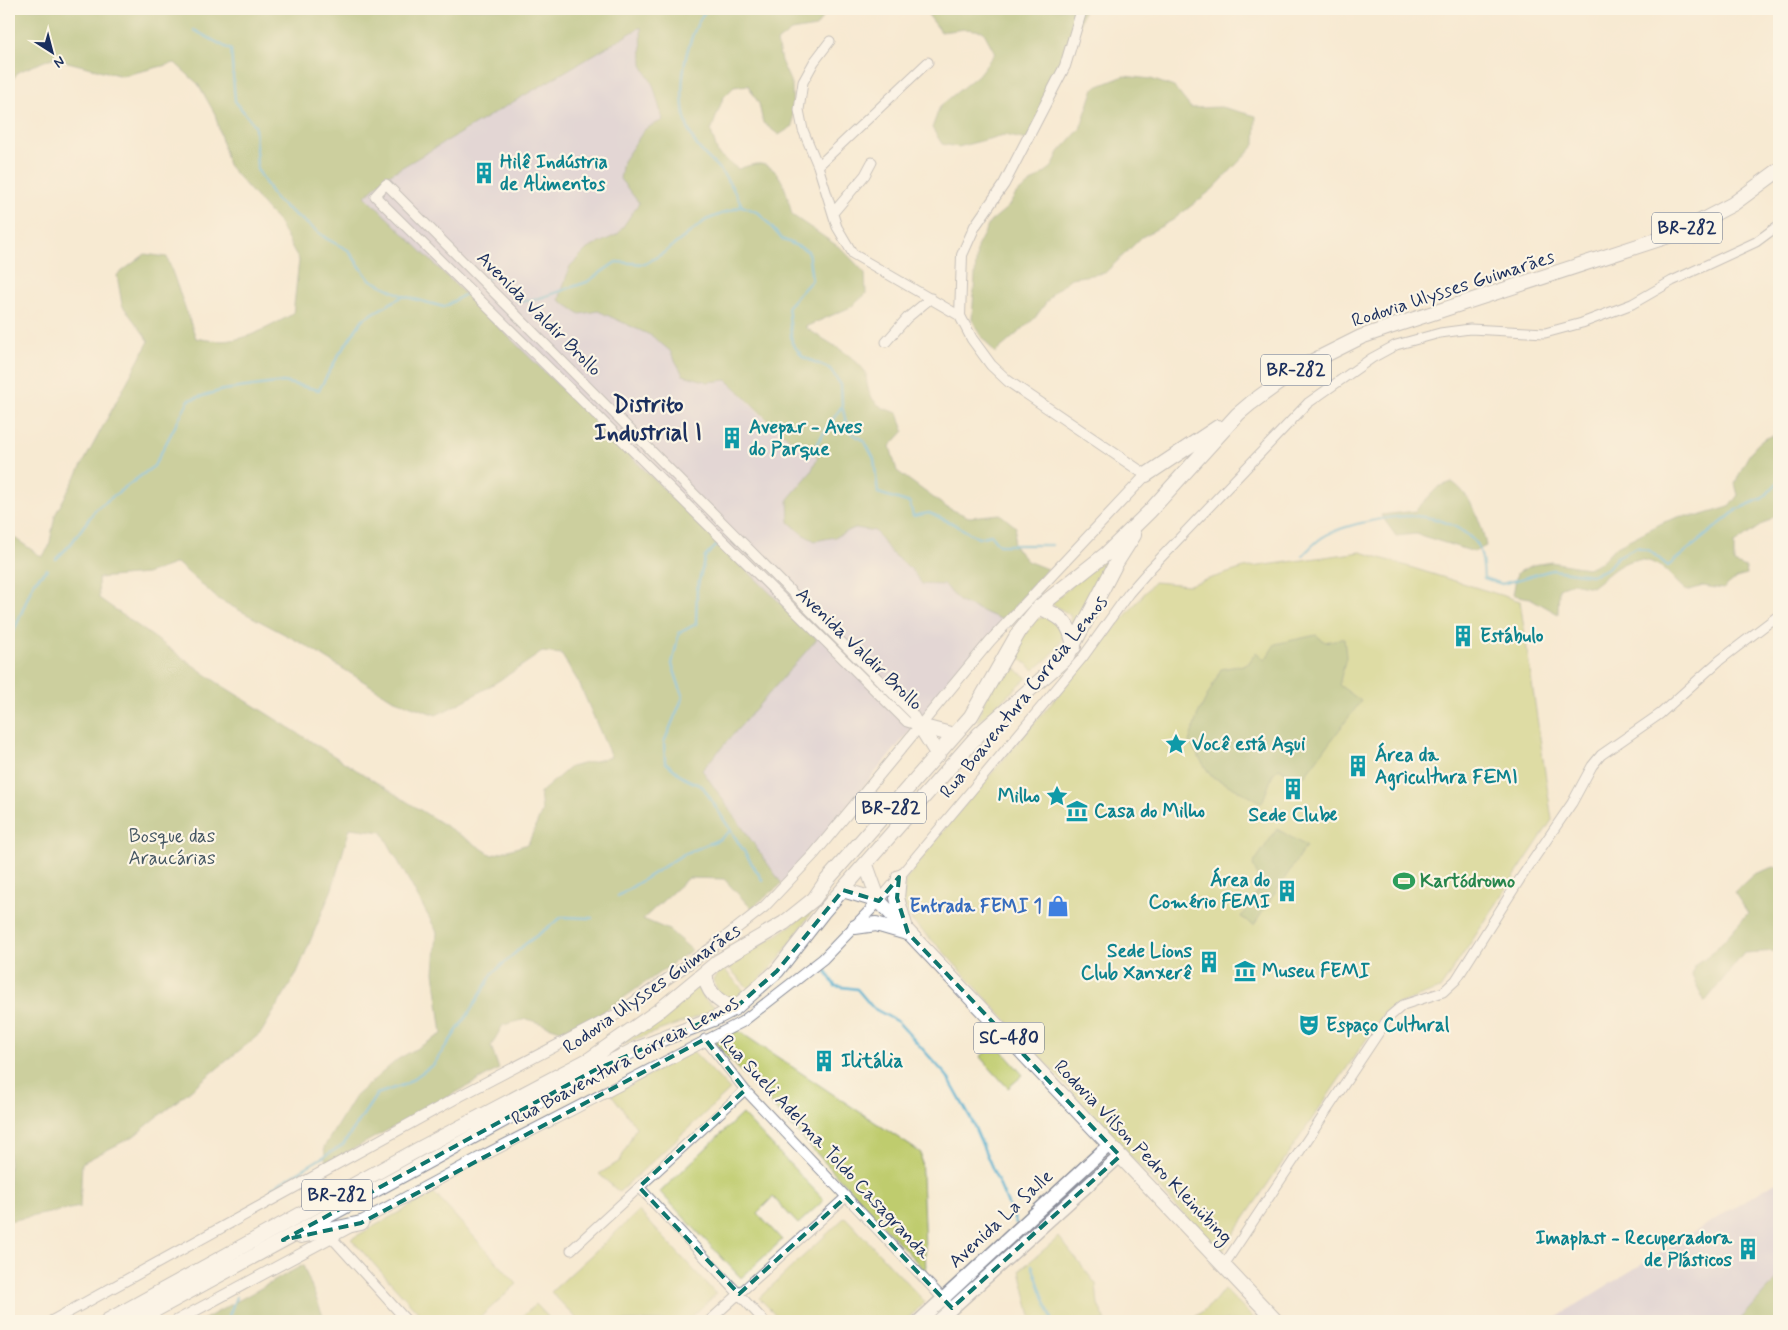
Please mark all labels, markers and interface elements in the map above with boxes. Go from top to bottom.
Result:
north arrow [28,28,78,78]
text: N [50,52,68,72]
place label: Hilê Indústria de Alimentos [500,150,608,197]
building icon: Hilê Indústria de Alimentos [471,160,497,186]
road number: BR-282 [1652,212,1722,244]
street label: Rodovia Ulysses Guimarães [1348,244,1558,334]
street label: Avenida Valdir Brollo [471,246,607,382]
road number: BR-282 [1261,354,1331,386]
district label: Distrito Industrial I [594,390,702,449]
place label: Avepar - Aves do Parque [749,415,863,462]
building icon: Avepar - Aves do Parque [719,425,745,451]
street label: Avenida Valdir Brollo [790,582,928,716]
street label: Rua Boaventura Correia Lemos [934,590,1114,804]
building icon: Estábulo [1450,623,1476,649]
place label: Estábulo [1480,624,1544,649]
place icon: Você está Aqui [1163,731,1189,757]
place label: Você está Aqui [1192,732,1306,757]
place label: Área da Agricultura FEMI [1375,742,1518,791]
building icon: Área da Agricultura FEMI [1345,753,1371,779]
building icon: Sede Clube [1280,776,1306,802]
place icon: Milho [1044,783,1070,809]
place label: Milho [998,784,1040,809]
road number: BR-282 [856,792,926,824]
museum icon: Casa do Milho [1064,798,1090,824]
place label: Casa do Milho [1094,799,1205,824]
place label: Sede Clube [1249,803,1338,828]
park label: Bosque das Araucárias [129,824,215,871]
place label: Área do Comério FEMI [1148,867,1270,915]
sports icon: Kartódromo [1391,868,1417,894]
place label: Kartódromo [1420,869,1515,894]
building icon: Área do Comério FEMI [1274,878,1300,904]
shop icon: Entrada FEMI 1 [1045,893,1071,919]
place label: Entrada FEMI 1 [909,894,1042,919]
street label: Rodovia Ulysses Guimarães [558,918,747,1060]
place label: Sede Lions Club Xanxerê [1081,939,1193,986]
building icon: Sede Lions Club Xanxerê [1196,949,1222,975]
museum icon: Museu FEMI [1232,958,1258,984]
place label: Museu FEMI [1262,959,1370,984]
street label: Rua Boaventura Correia Lemos [507,990,743,1132]
theatre icon: Espaço Cultural [1296,1012,1322,1038]
place label: Espaço Cultural [1326,1013,1450,1038]
road number: SC-480 [974,1022,1044,1054]
street label: Rua Sueli Adelma Toldo Casagranda [713,1029,936,1266]
building icon: Ilitália [811,1048,837,1074]
place label: Ilitália [841,1049,903,1074]
street label: Rodovia Vilson Pedro Kleinübing [1047,1054,1238,1251]
street label: Avenida La Salle [943,1164,1059,1274]
road number: BR-282 [302,1180,372,1210]
place label: Imaplast - Recuperadora de Plásticos [1535,1226,1733,1273]
building icon: Imaplast - Recuperadora de Plásticos [1735,1236,1761,1262]

